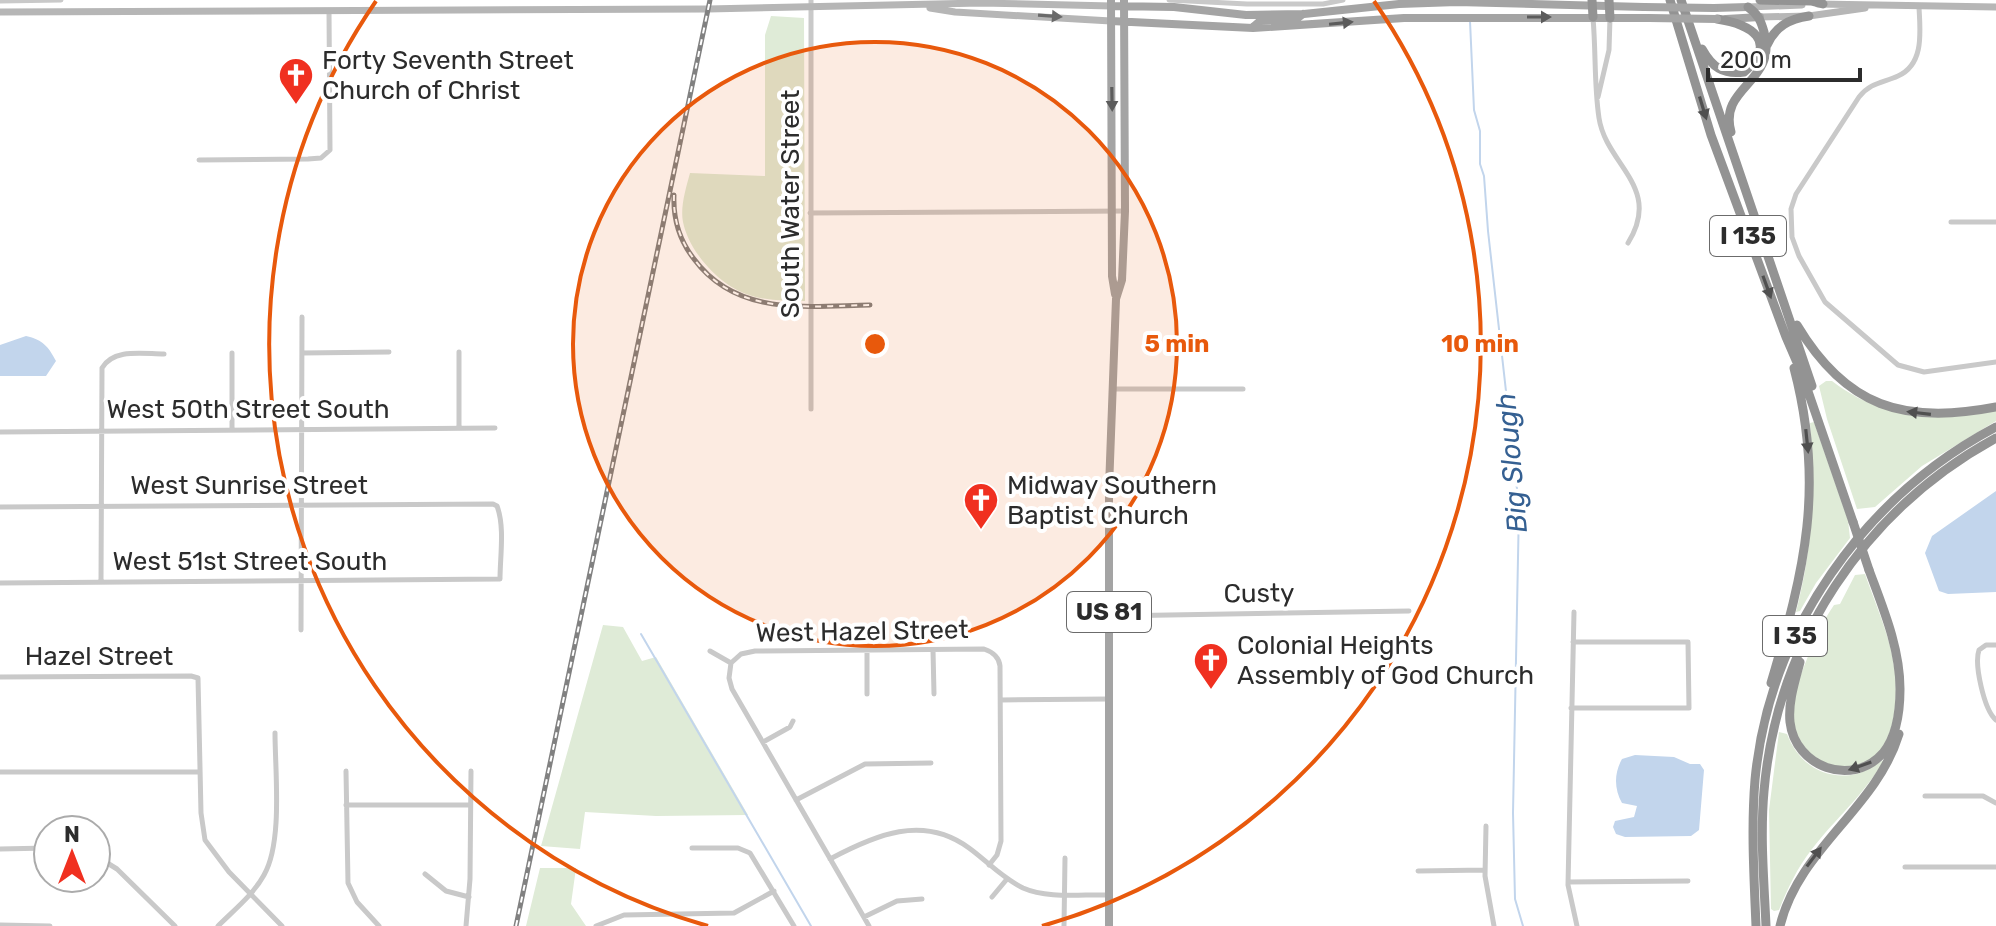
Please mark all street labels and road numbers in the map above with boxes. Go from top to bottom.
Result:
street label: South Water Street [775,90,806,318]
road number: I 135 [1710,216,1786,256]
street label: West 50th Street South [106,394,390,425]
street label: West Sunrise Street [130,470,368,501]
street label: West 51st Street South [113,546,387,577]
street label: Custy [1223,577,1295,610]
road number: US 81 [1067,592,1151,632]
street label: West Hazel Street [755,614,969,649]
road number: I 35 [1763,616,1827,656]
street label: Hazel Street [25,641,173,672]

